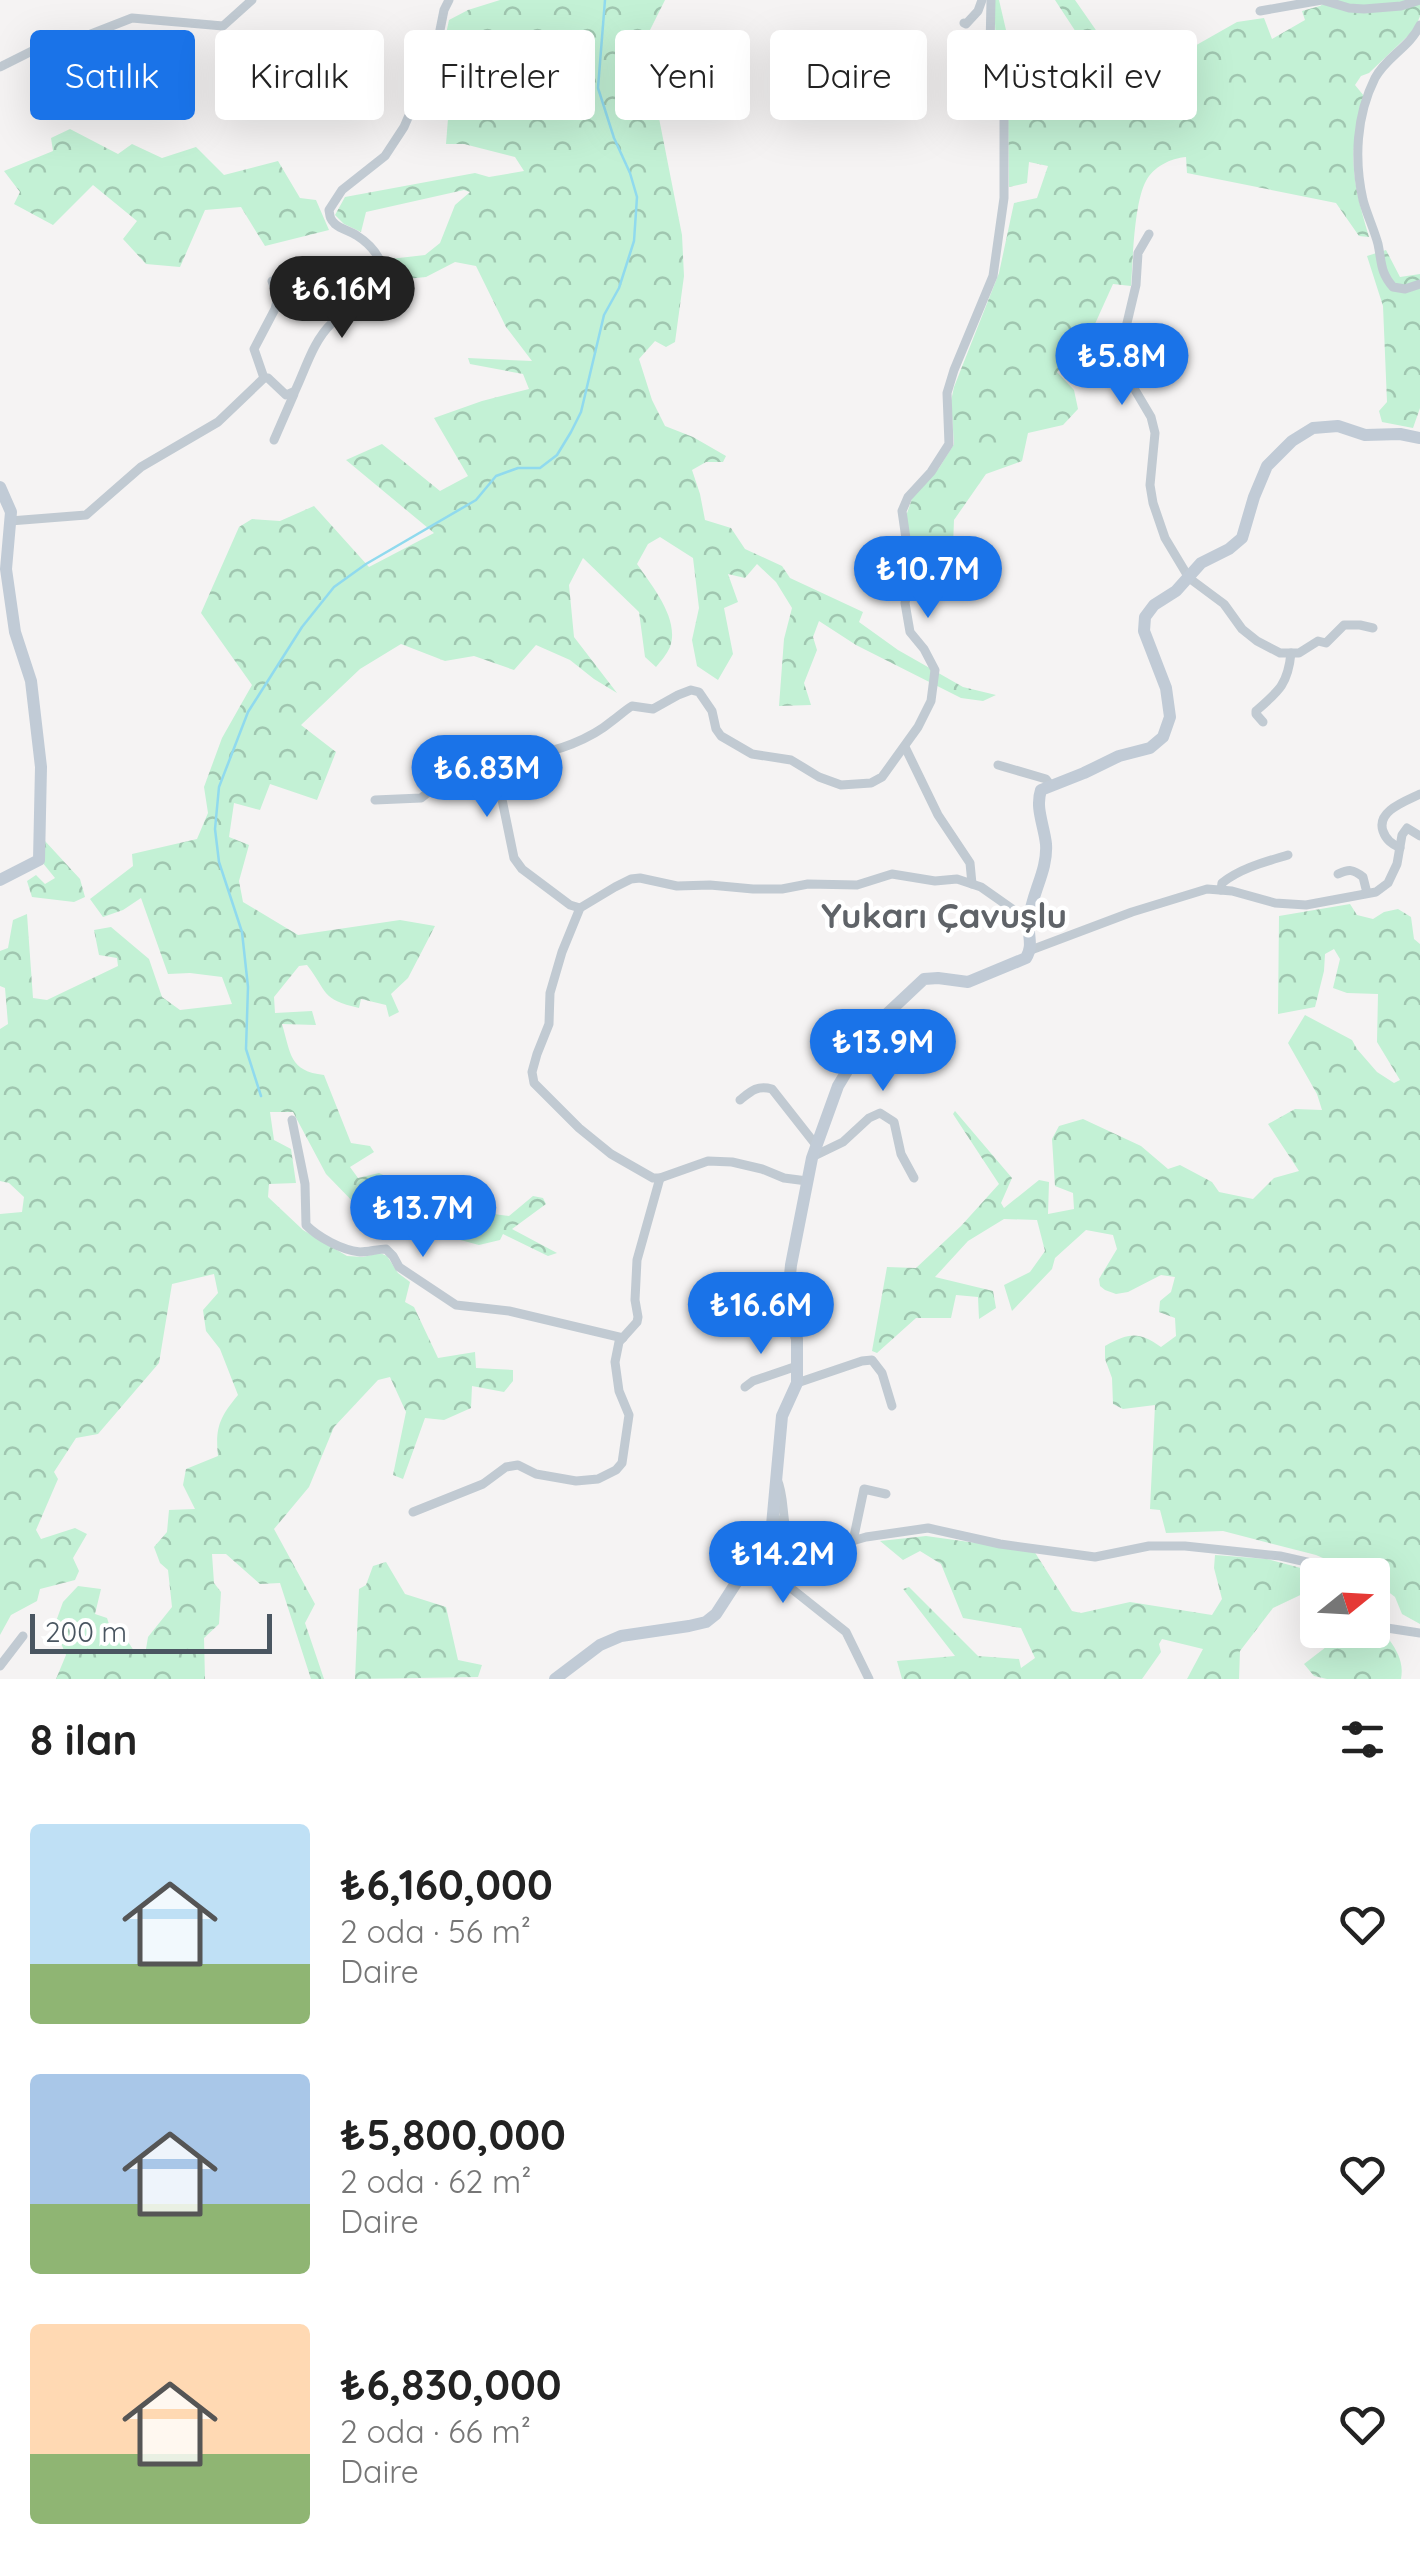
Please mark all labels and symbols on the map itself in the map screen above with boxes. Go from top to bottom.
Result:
pin: ₺6.16M [261,256,423,341]
pin: ₺5.8M [1052,323,1192,408]
pin: ₺10.7M [847,536,1009,621]
pin: ₺6.83M [406,735,568,820]
district label: Yukarı Çavuşlu [821,893,1067,937]
pin: ₺13.9M [802,1009,964,1094]
pin: ₺13.7M [342,1175,504,1260]
pin: ₺16.6M [680,1272,842,1357]
pin: ₺14.2M [702,1521,864,1606]
north arrow [1300,1558,1390,1648]
scale bar [30,1609,272,1653]

